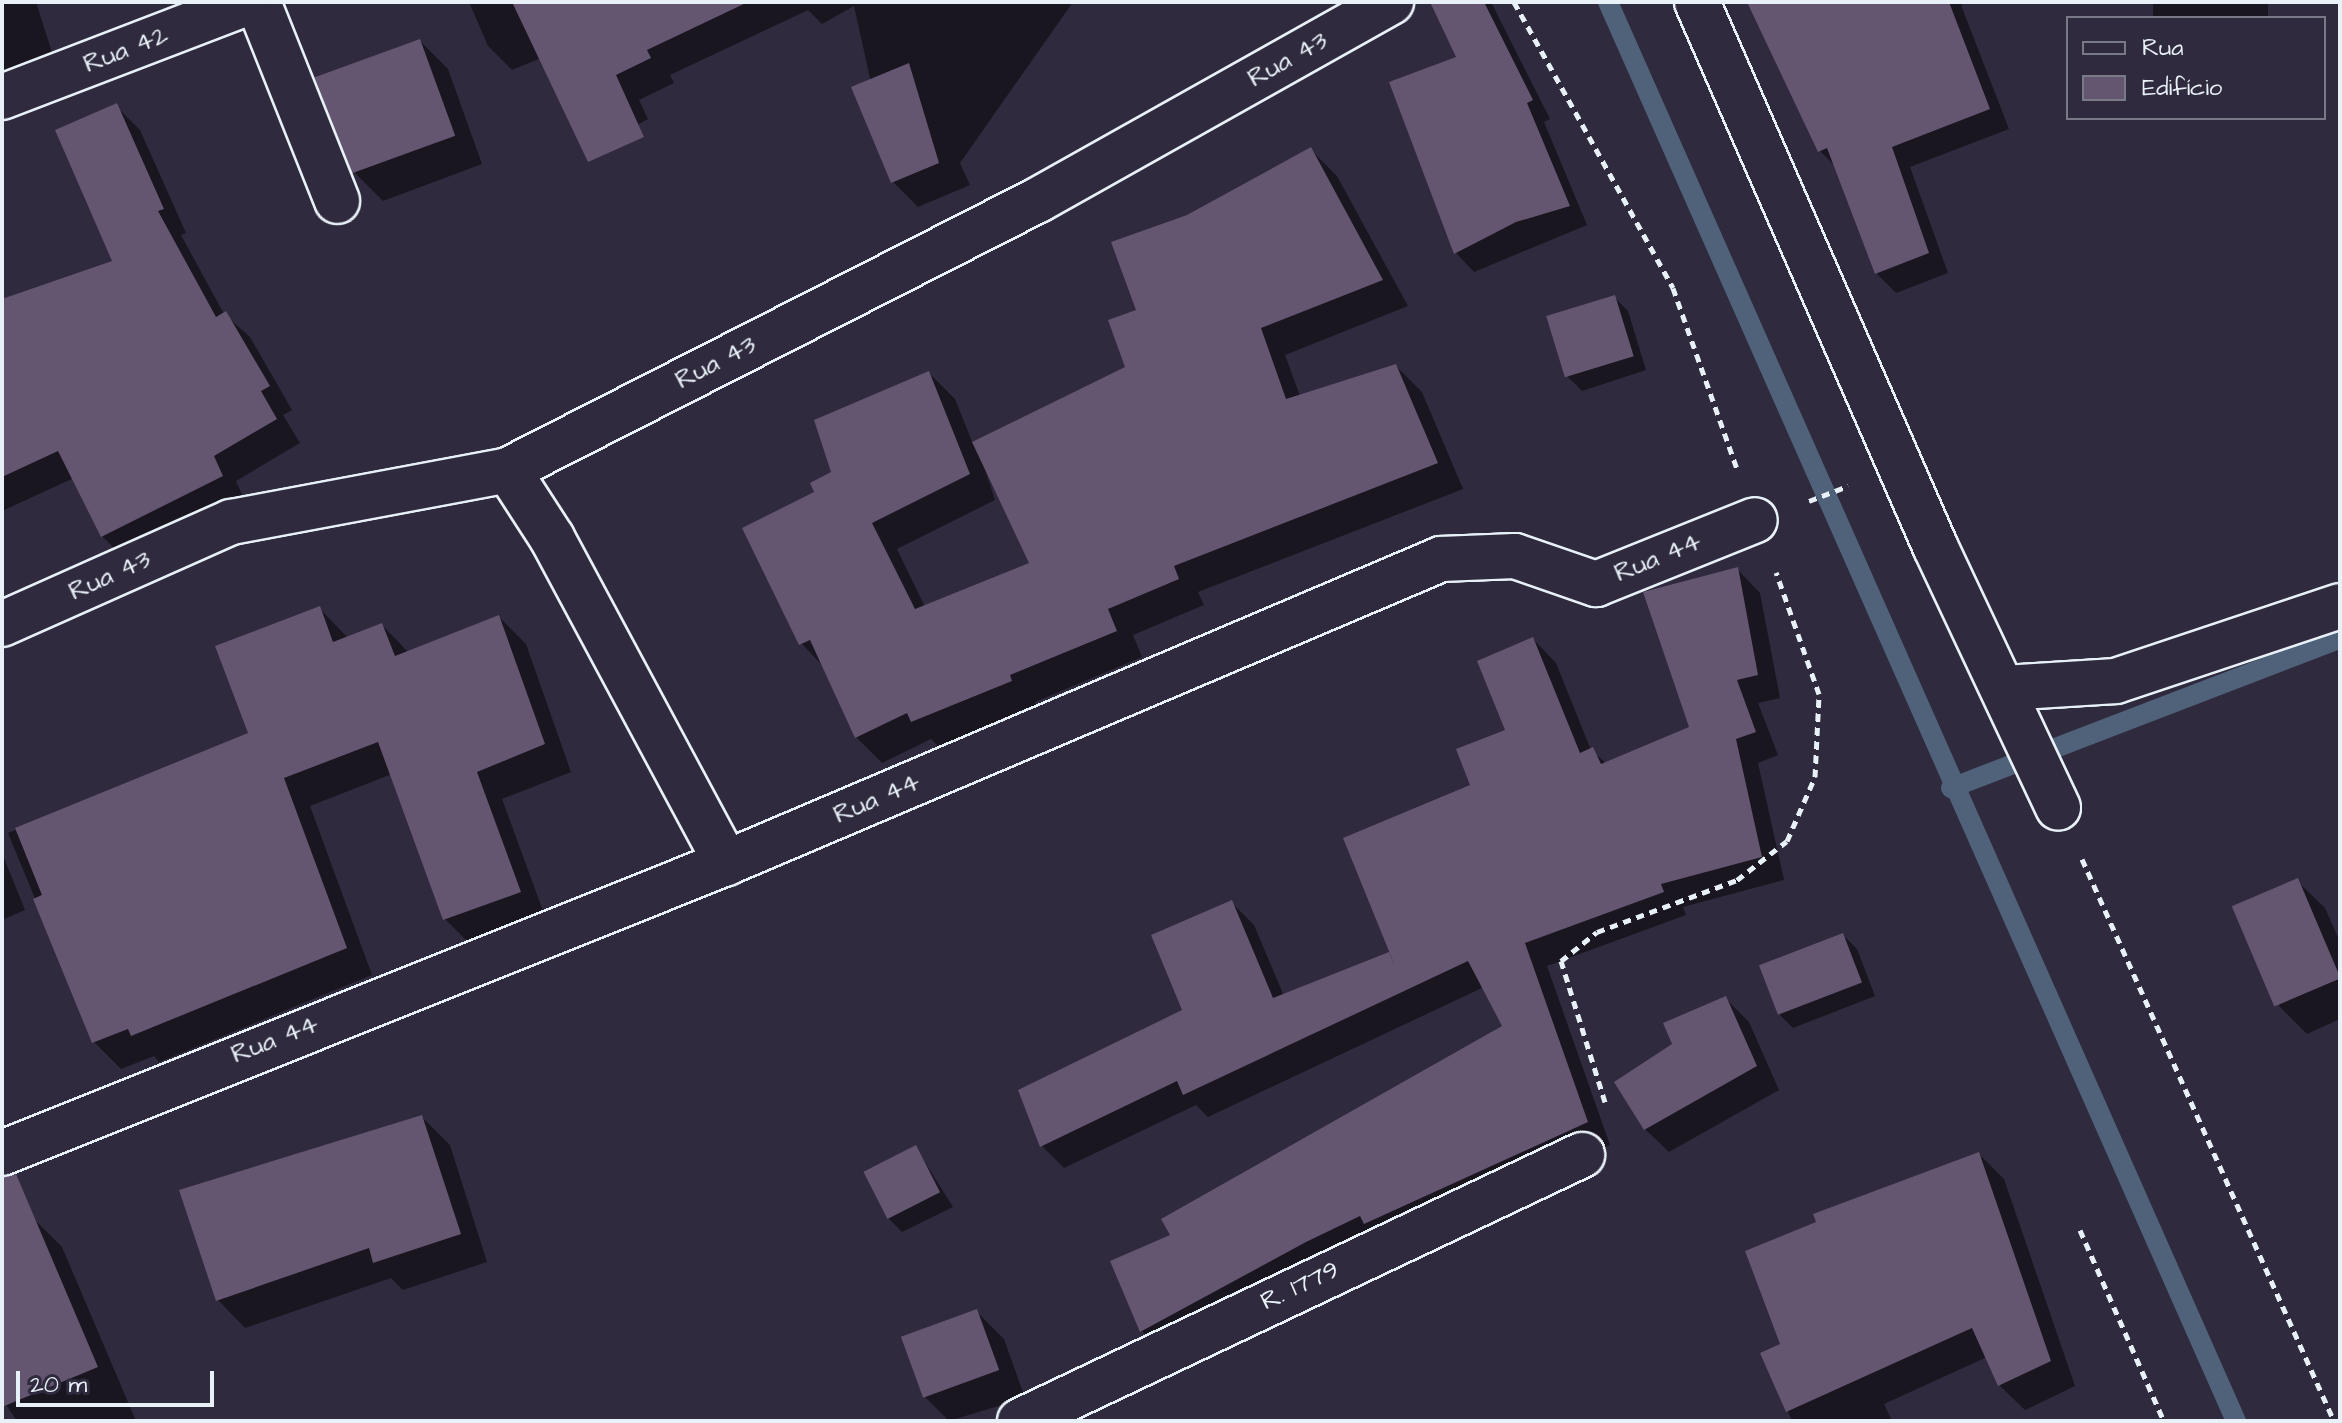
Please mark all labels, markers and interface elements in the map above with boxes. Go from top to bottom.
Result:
legend [2066,16,2326,120]
street label: Rua 42 [79,20,173,80]
street label: Rua 43 [1243,25,1333,95]
text: Rua [2142,31,2184,65]
text: Edifício [2142,71,2222,105]
street label: Rua 43 [670,330,762,396]
street label: Rua 44 [1610,527,1706,589]
street label: Rua 43 [64,544,156,608]
street label: Rua 44 [829,767,925,831]
street label: Rua 44 [227,1009,323,1071]
street label: R. 1779 [1256,1254,1344,1318]
scale bar [20,1355,218,1405]
text: 20 m [30,1368,87,1402]

